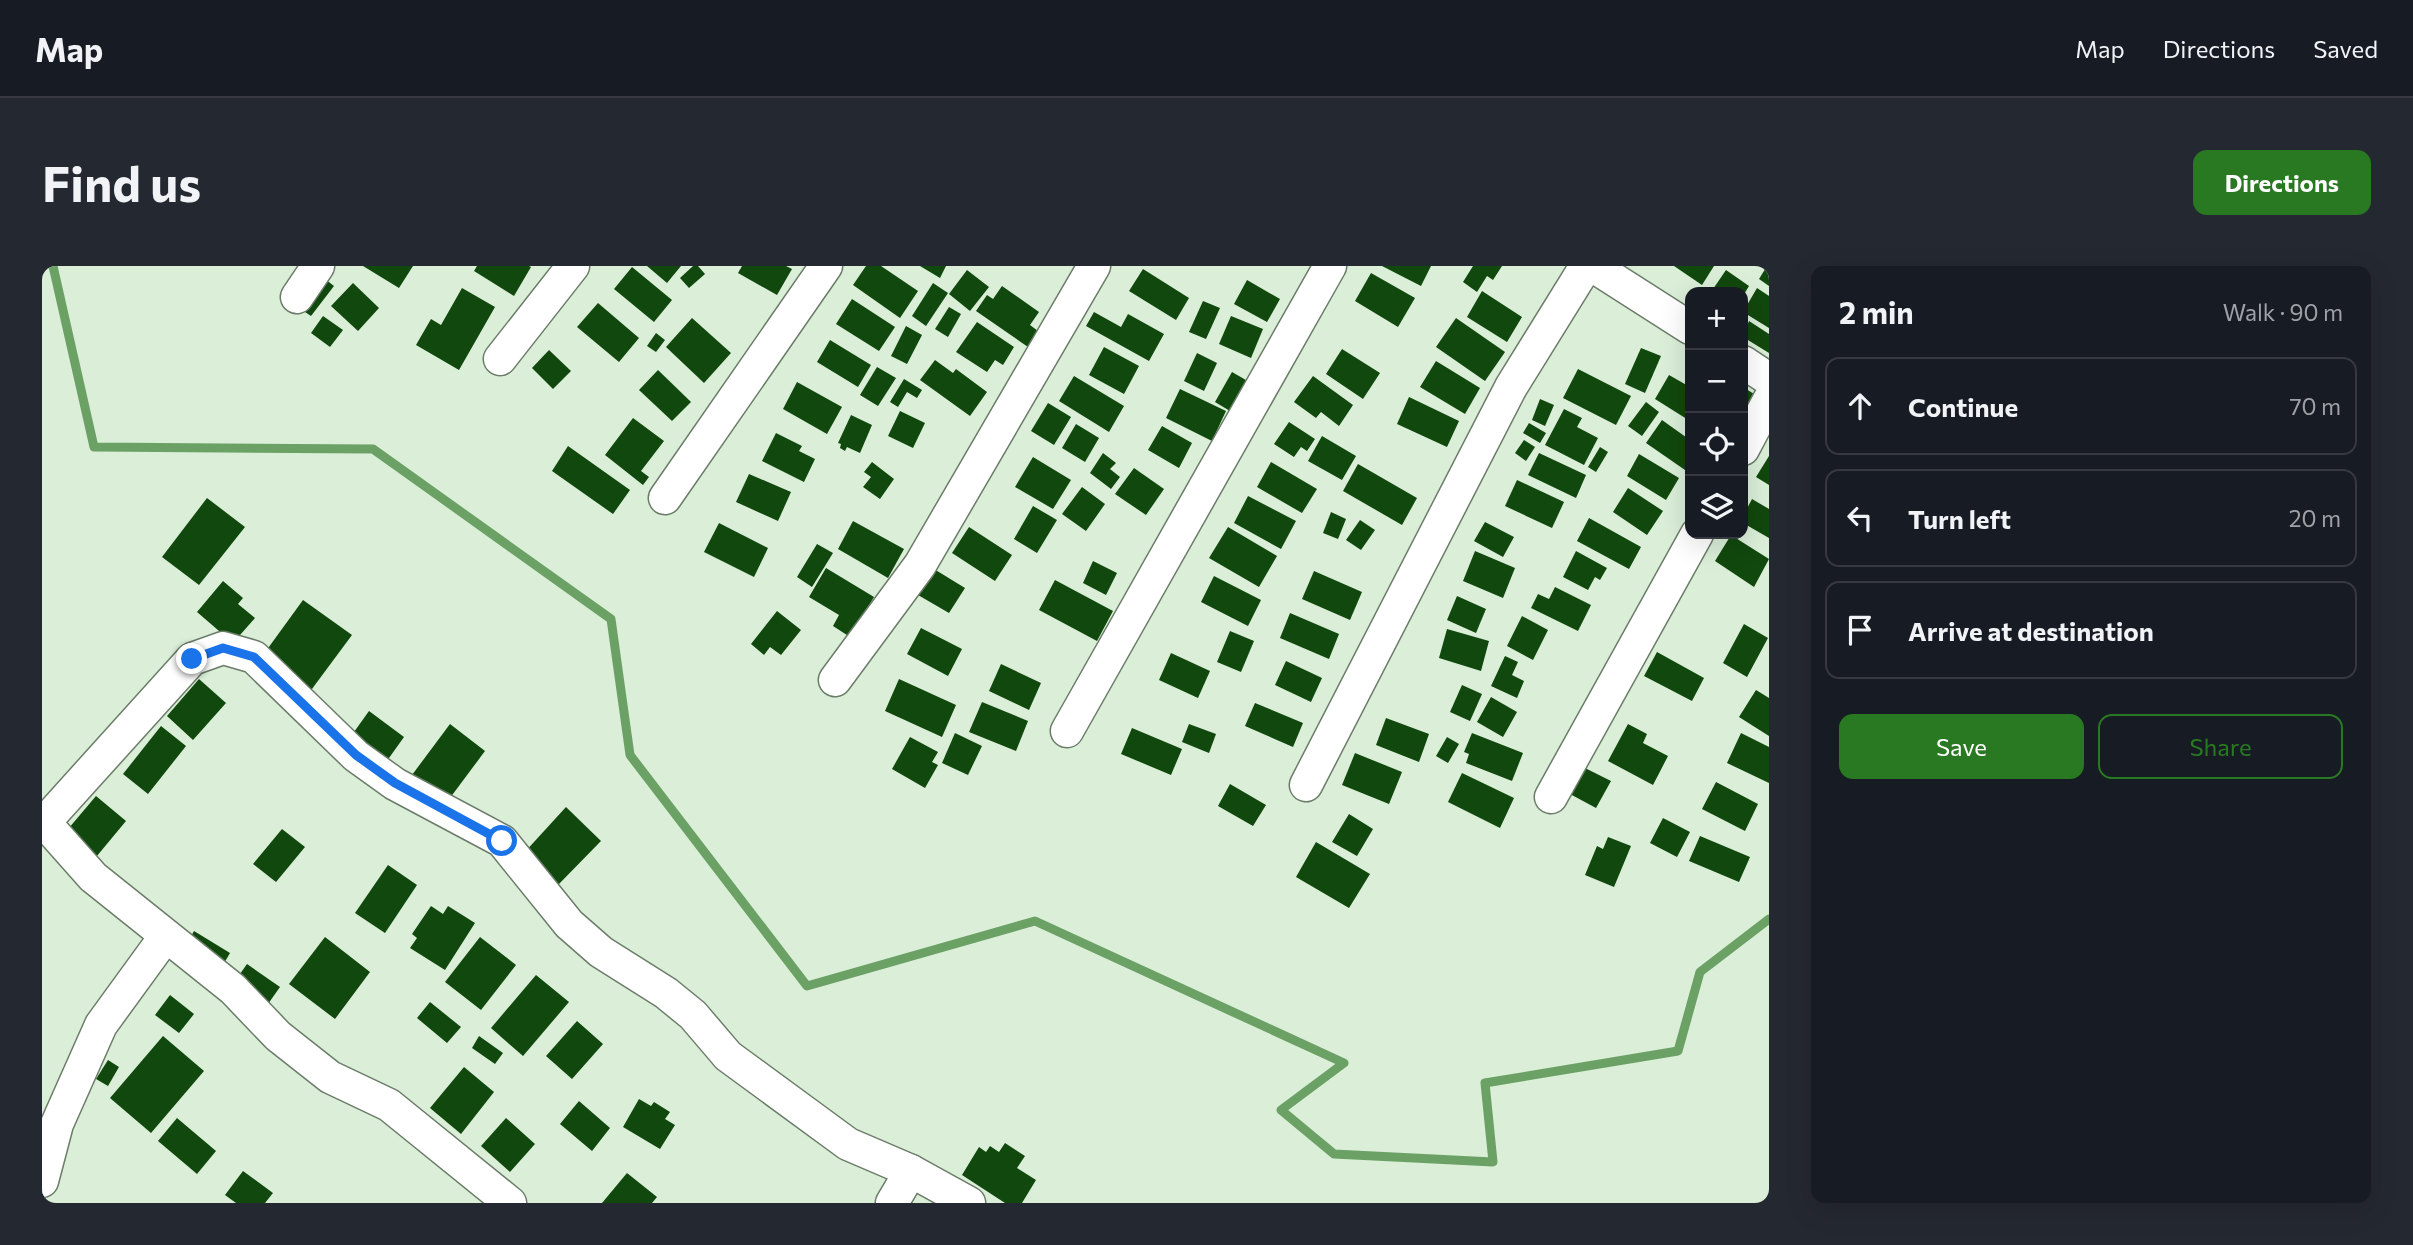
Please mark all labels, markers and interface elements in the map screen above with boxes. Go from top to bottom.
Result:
text: Map [35,28,103,69]
text: Map [2075,34,2125,63]
text: Directions [2163,34,2275,63]
text: Saved [2313,34,2378,63]
button: Directions [2193,150,2371,215]
text: Find us [42,152,201,212]
map controls [1685,287,1748,539]
button: + [1685,287,1748,350]
text: 2 min [1839,293,1914,330]
text: Walk · 90 m [2223,298,2343,326]
button: − [1685,350,1748,413]
icon: ahead [1841,387,1879,425]
text: Continue [1908,391,2018,422]
text: 70 m [2289,392,2341,420]
button: locate [1685,413,1748,476]
button: layers [1685,476,1748,539]
icon: left [1841,499,1879,537]
text: Turn left [1908,503,2011,534]
text: 20 m [2289,504,2341,532]
icon: arrive [1841,611,1879,649]
text: Arrive at destination [1908,615,2154,646]
route end [176,643,207,674]
button: Save [1839,714,2084,779]
button: Share [2098,714,2343,779]
route start [486,825,517,856]

